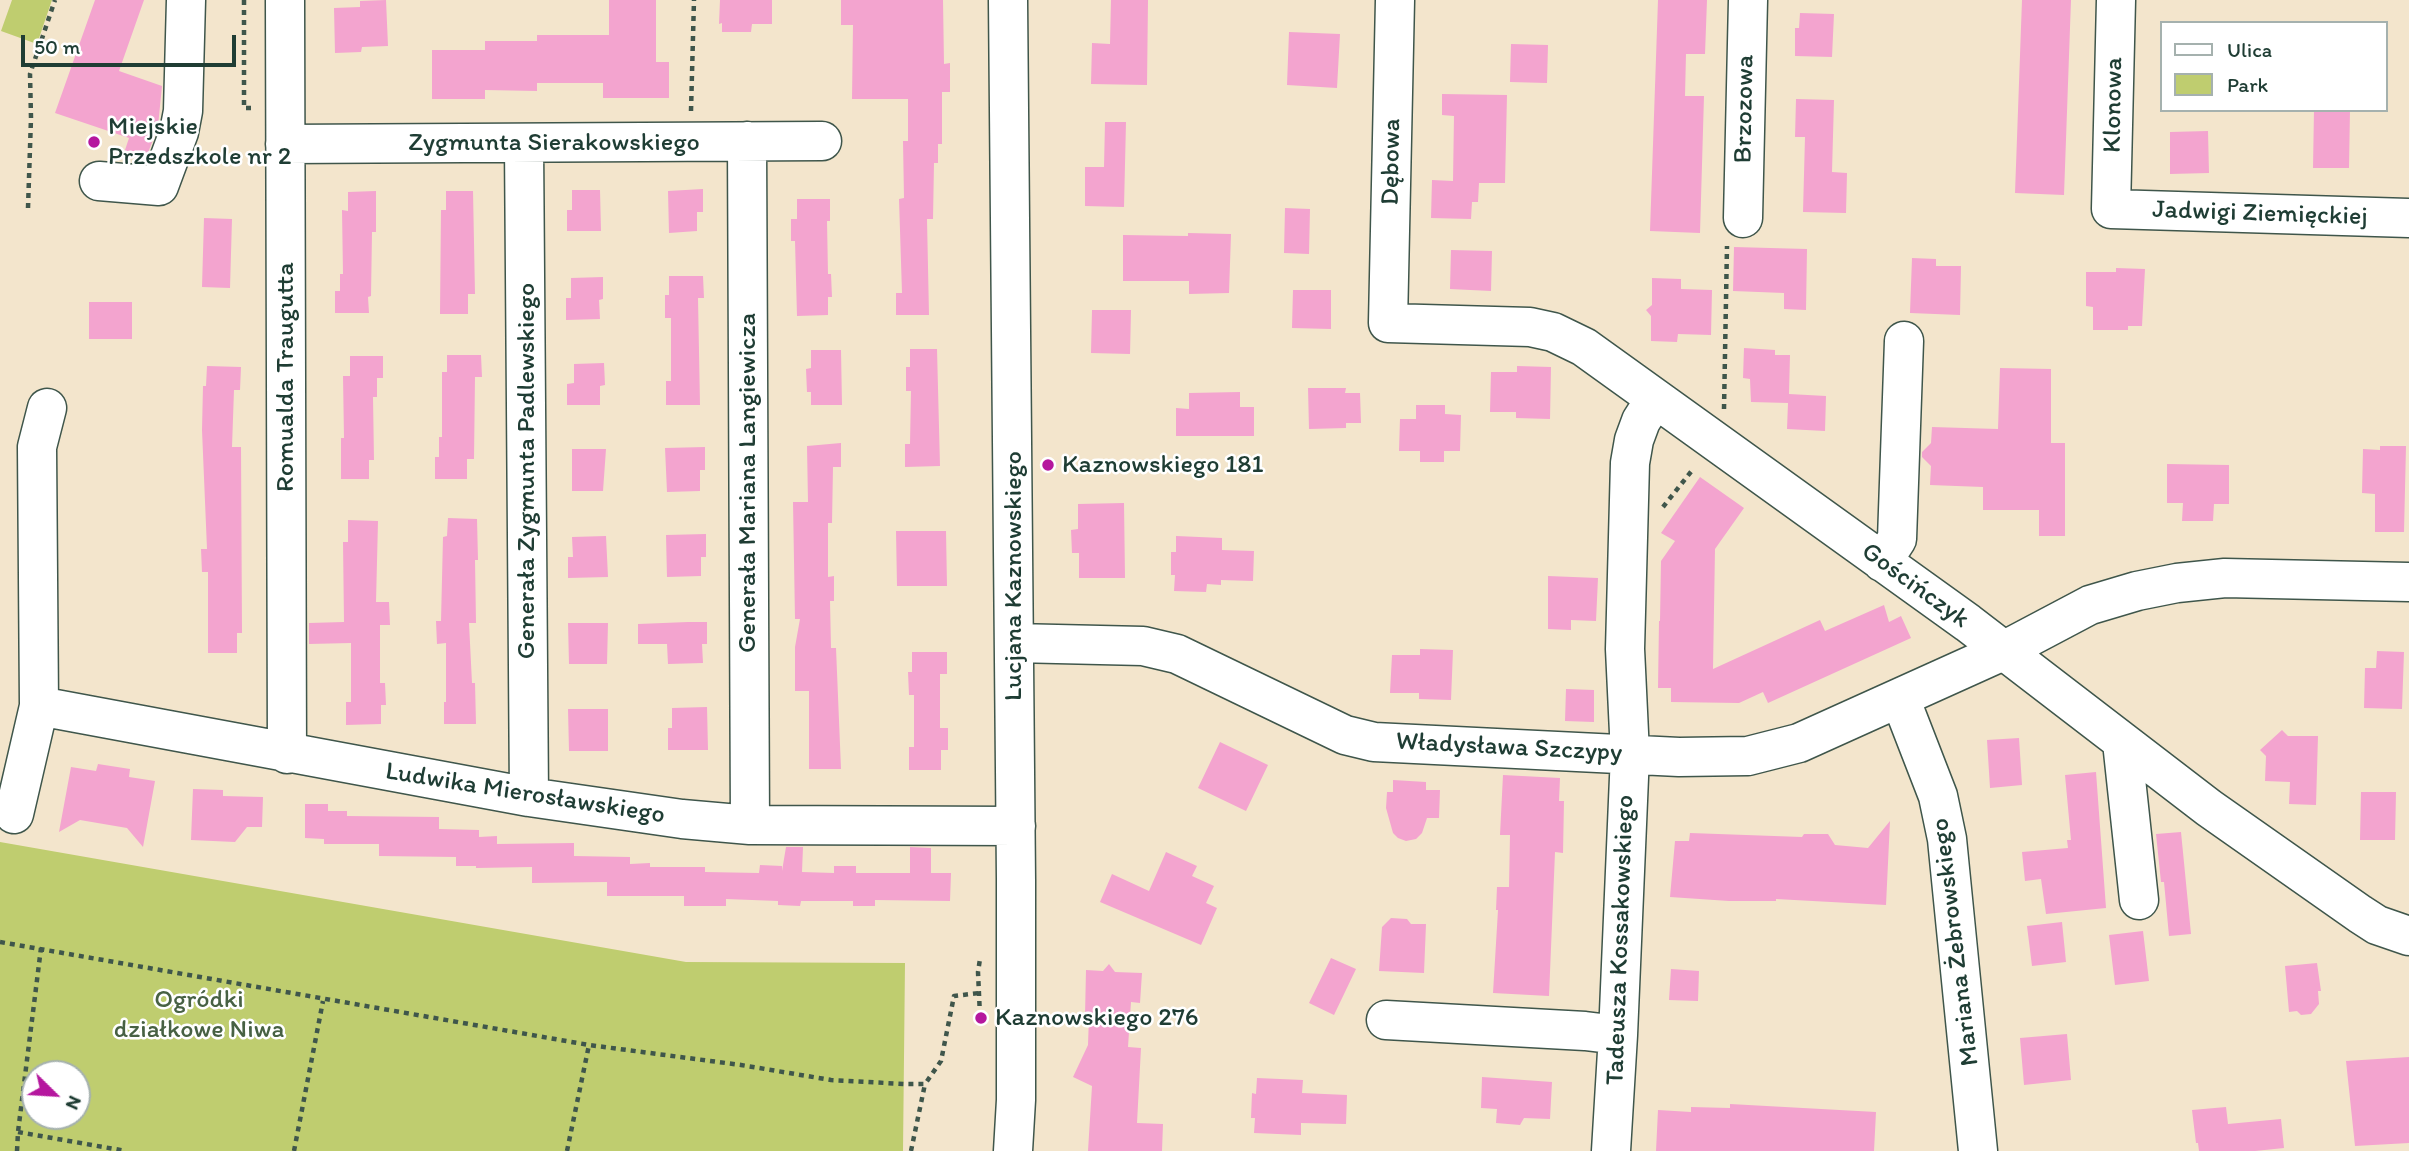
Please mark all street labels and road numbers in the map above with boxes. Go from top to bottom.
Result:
street label: Brzozowa [1728,54,1762,164]
street label: Klonowa [2098,57,2130,153]
street label: Dębowa [1376,118,1408,206]
street label: Zygmunta Sierakowskiego [408,127,700,159]
street label: Jadwigi Ziemięckiej [2152,195,2368,233]
street label: Romualda Traugutta [270,262,302,492]
street label: Generała Zygmunta Padlewskiego [511,283,543,659]
street label: Generała Mariana Langiewicza [732,313,764,653]
street label: Lucjana Kaznowskiego [998,451,1030,701]
street label: Gościńczyk [1855,536,1975,636]
street label: Władysława Szczypy [1395,726,1623,770]
street label: Ludwika Mierosławskiego [383,756,667,832]
street label: Tadeusza Kossakowskiego [1600,794,1642,1086]
street label: Mariana Żebrowskiego [1925,816,1987,1068]

